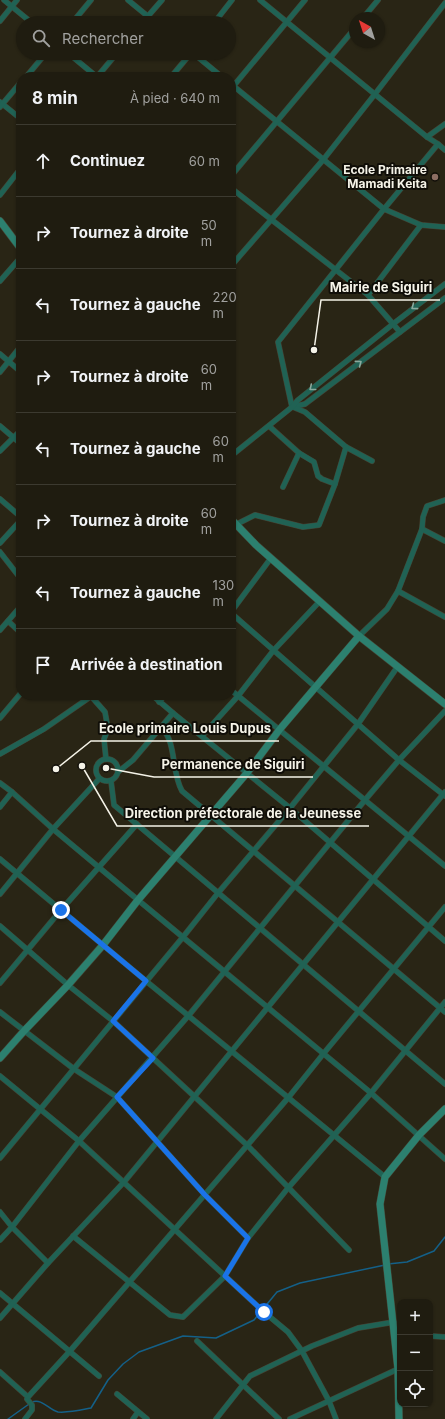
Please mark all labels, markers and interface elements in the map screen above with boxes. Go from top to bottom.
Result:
north arrow [349,12,385,48]
search box [16,16,236,60]
icon: search [30,27,52,49]
text: Rechercher [62,29,144,48]
text: 8 min [32,88,78,108]
text: À pied · 640 m [130,90,220,106]
icon: ahead [32,150,54,172]
text: Continuez [70,151,145,170]
text: 60 m [189,153,220,169]
place label: Ecole Primaire Mamadi Keita [343,162,427,191]
marker: Ecole Primaire Mamadi Keita [430,172,440,182]
text: 50 m [201,217,217,249]
icon: right [32,222,54,244]
text: Tournez à droite [70,223,189,242]
callout: Mairie de Siguiri [321,275,440,300]
text: Mairie de Siguiri [330,279,432,295]
text: 220 m [213,289,237,321]
icon: left [32,294,54,316]
text: Tournez à gauche [70,295,201,314]
one-way arrow [411,303,418,310]
text: 60 m [201,361,217,393]
one-way arrow [355,361,362,368]
icon: right [32,366,54,388]
text: Tournez à droite [70,367,189,386]
one-way arrow [310,384,317,391]
text: 60 m [213,433,229,465]
icon: left [32,438,54,460]
text: Tournez à gauche [70,439,201,458]
text: 60 m [201,505,217,537]
icon: right [32,510,54,532]
text: Tournez à droite [70,511,189,530]
text: 130 m [213,577,234,609]
icon: left [32,582,54,604]
text: Tournez à gauche [70,583,201,602]
icon: arrive [32,654,54,676]
text: Arrivée à destination [70,655,223,674]
callout: Ecole primaire Louis Dupus [91,716,279,741]
text: Ecole primaire Louis Dupus [99,720,271,736]
callout: Permanence de Siguiri [154,752,313,777]
text: Permanence de Siguiri [161,756,305,772]
callout: Direction préfectorale de la Jeunesse [117,801,369,826]
text: Direction préfectorale de la Jeunesse [125,805,361,821]
route end [52,901,70,919]
map controls [397,1299,433,1407]
button: + [397,1299,433,1335]
route start [255,1303,273,1321]
button: − [397,1335,433,1371]
button: locate [397,1371,433,1407]

